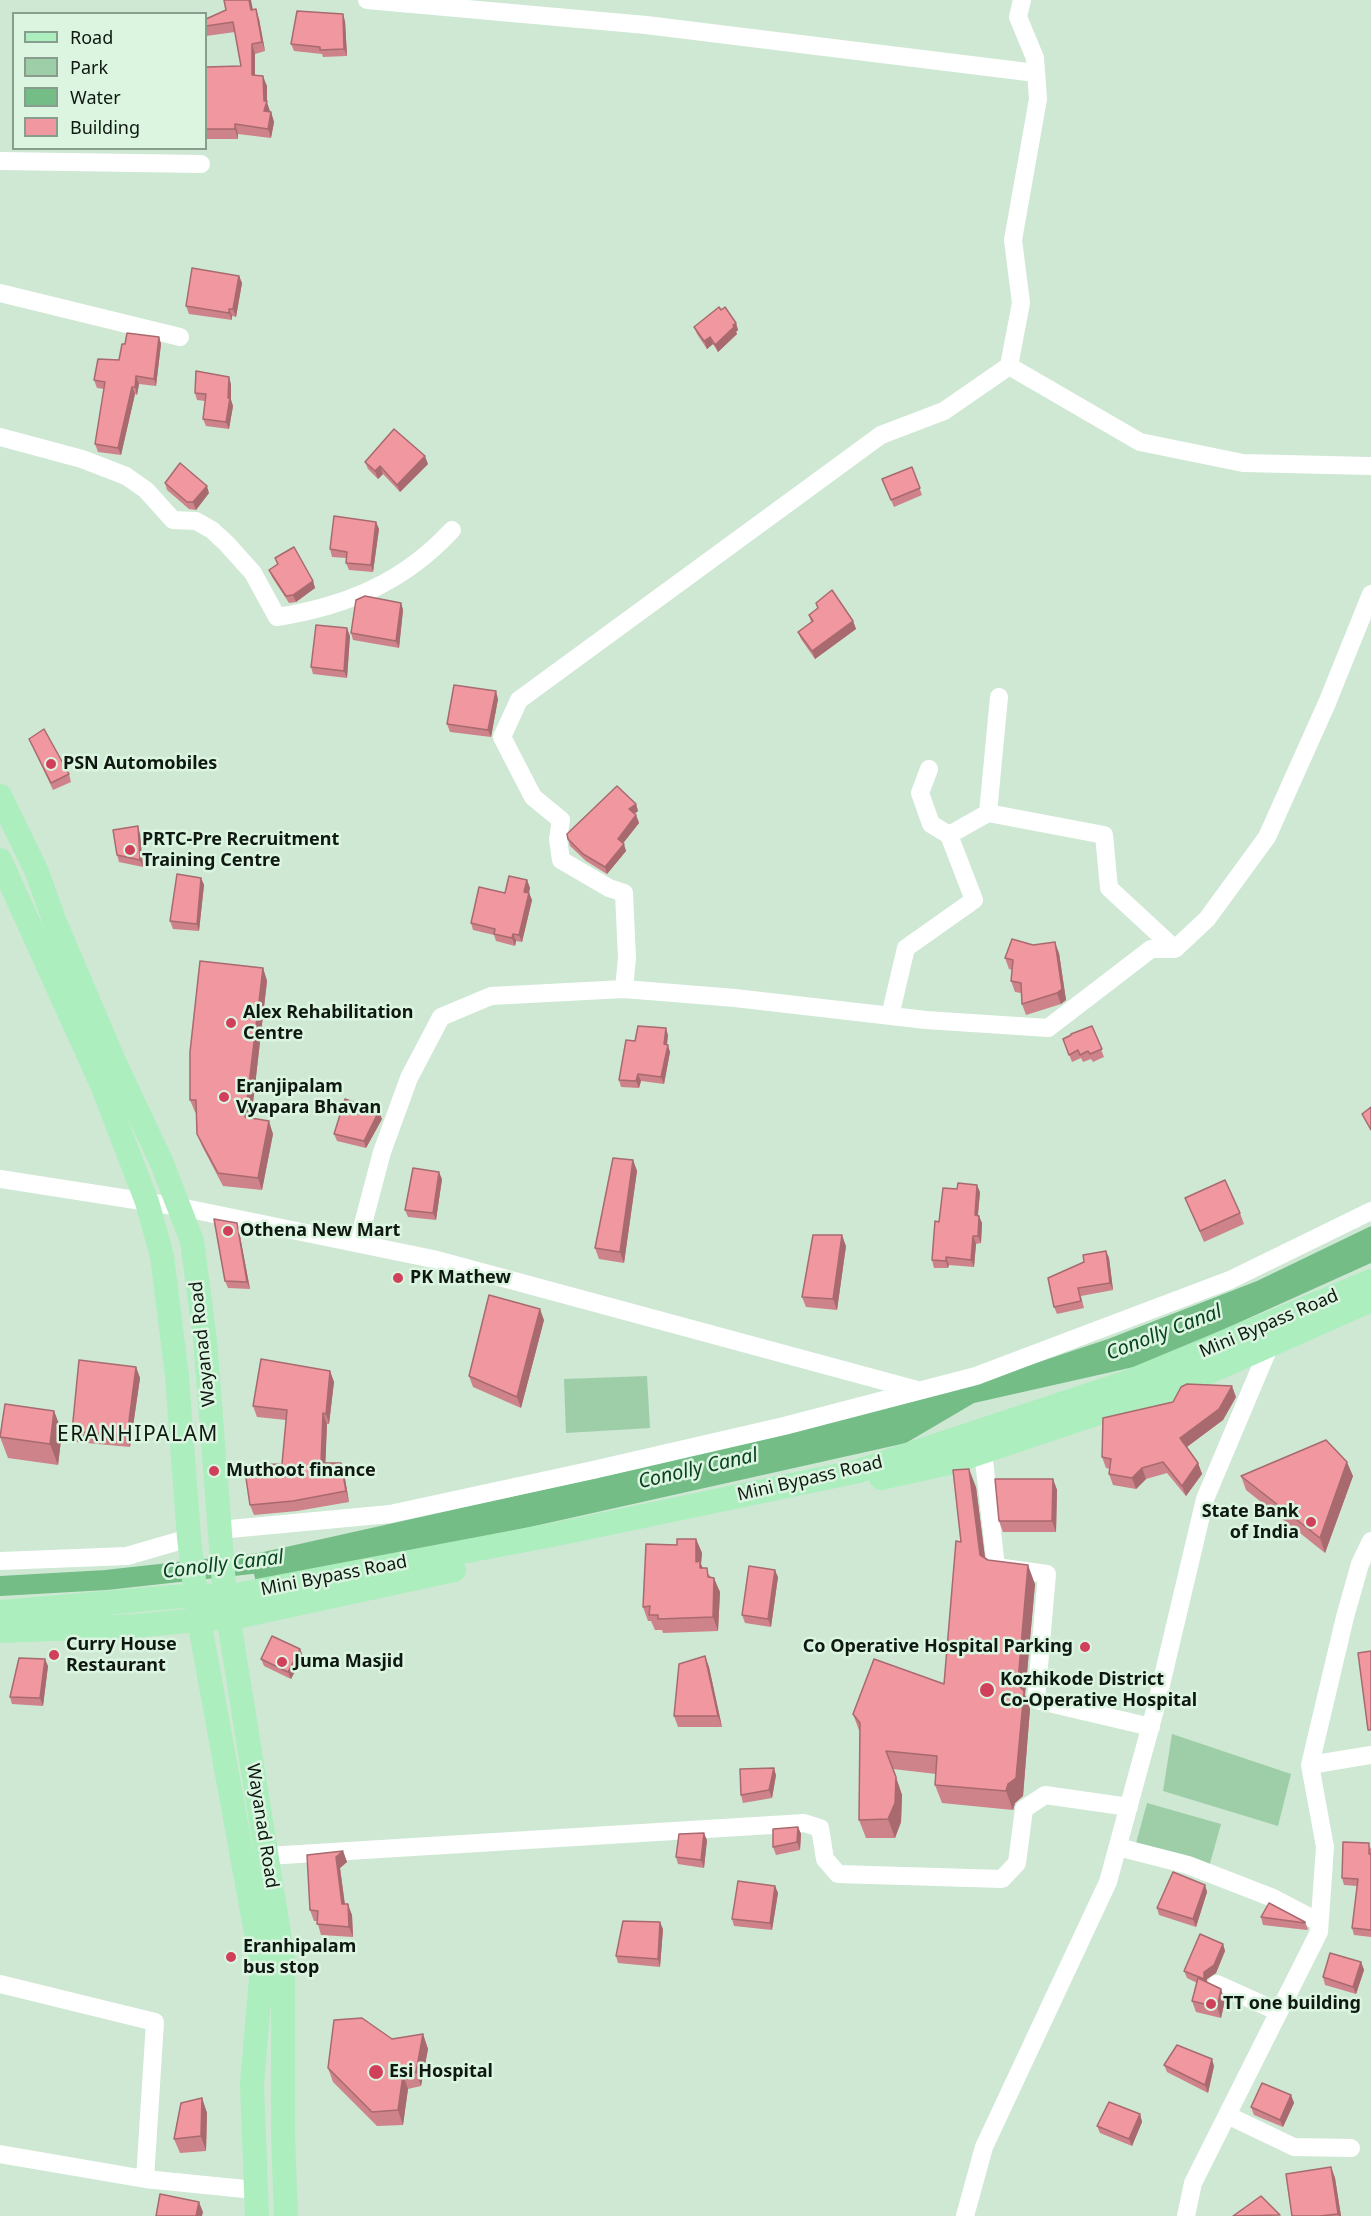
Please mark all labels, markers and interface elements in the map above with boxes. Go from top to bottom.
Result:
legend [12,12,207,150]
text: Road [70,25,113,49]
text: Park [70,55,108,79]
text: Water [70,85,121,109]
text: Building [70,115,140,139]
place label: PSN Automobiles [63,753,217,775]
marker: PSN Automobiles [44,757,58,771]
place label: PRTC-Pre Recruitment Training Centre [142,829,339,872]
marker: PRTC-Pre Recruitment Training Centre [123,843,137,857]
place label: Alex Rehabilitation Centre [243,1002,414,1044]
marker: Alex Rehabilitation Centre [224,1016,238,1030]
place label: Eranjipalam Vyapara Bhavan [236,1076,381,1118]
marker: Eranjipalam Vyapara Bhavan [217,1090,231,1104]
place label: Othena New Mart [240,1220,400,1242]
marker: Othena New Mart [221,1224,235,1238]
place label: PK Mathew [410,1267,511,1289]
marker: PK Mathew [391,1271,405,1285]
street label: Wayanad Road [186,1280,220,1408]
street label: Mini Bypass Road [1196,1285,1342,1363]
water label: Conolly Canal [1103,1300,1225,1366]
district label: ERANHIPALAM [57,1422,219,1448]
water label: Conolly Canal [636,1444,760,1494]
street label: Mini Bypass Road [735,1452,885,1506]
place label: Muthoot finance [226,1460,376,1482]
marker: Muthoot finance [207,1464,221,1478]
place label: State Bank of India [1202,1501,1299,1544]
marker: State Bank of India [1304,1515,1318,1529]
water label: Conolly Canal [161,1546,285,1584]
street label: Mini Bypass Road [259,1551,409,1601]
place label: Curry House Restaurant [66,1634,177,1676]
place label: Co Operative Hospital Parking [803,1636,1073,1658]
marker: Co Operative Hospital Parking [1078,1640,1092,1654]
marker: Curry House Restaurant [47,1648,61,1662]
place label: Juma Masjid [294,1651,404,1673]
marker: Juma Masjid [275,1655,289,1669]
place label: Kozhikode District Co-Operative Hospital [1000,1669,1197,1712]
marker: Kozhikode District Co-Operative Hospital [978,1681,996,1699]
street label: Wayanad Road [241,1762,283,1890]
place label: Eranhipalam bus stop [243,1936,356,1978]
marker: Eranhipalam bus stop [224,1950,238,1964]
place label: TT one building [1223,1993,1361,2015]
marker: TT one building [1204,1997,1218,2011]
place label: Esi Hospital [389,2061,493,2083]
marker: Esi Hospital [367,2063,385,2081]

